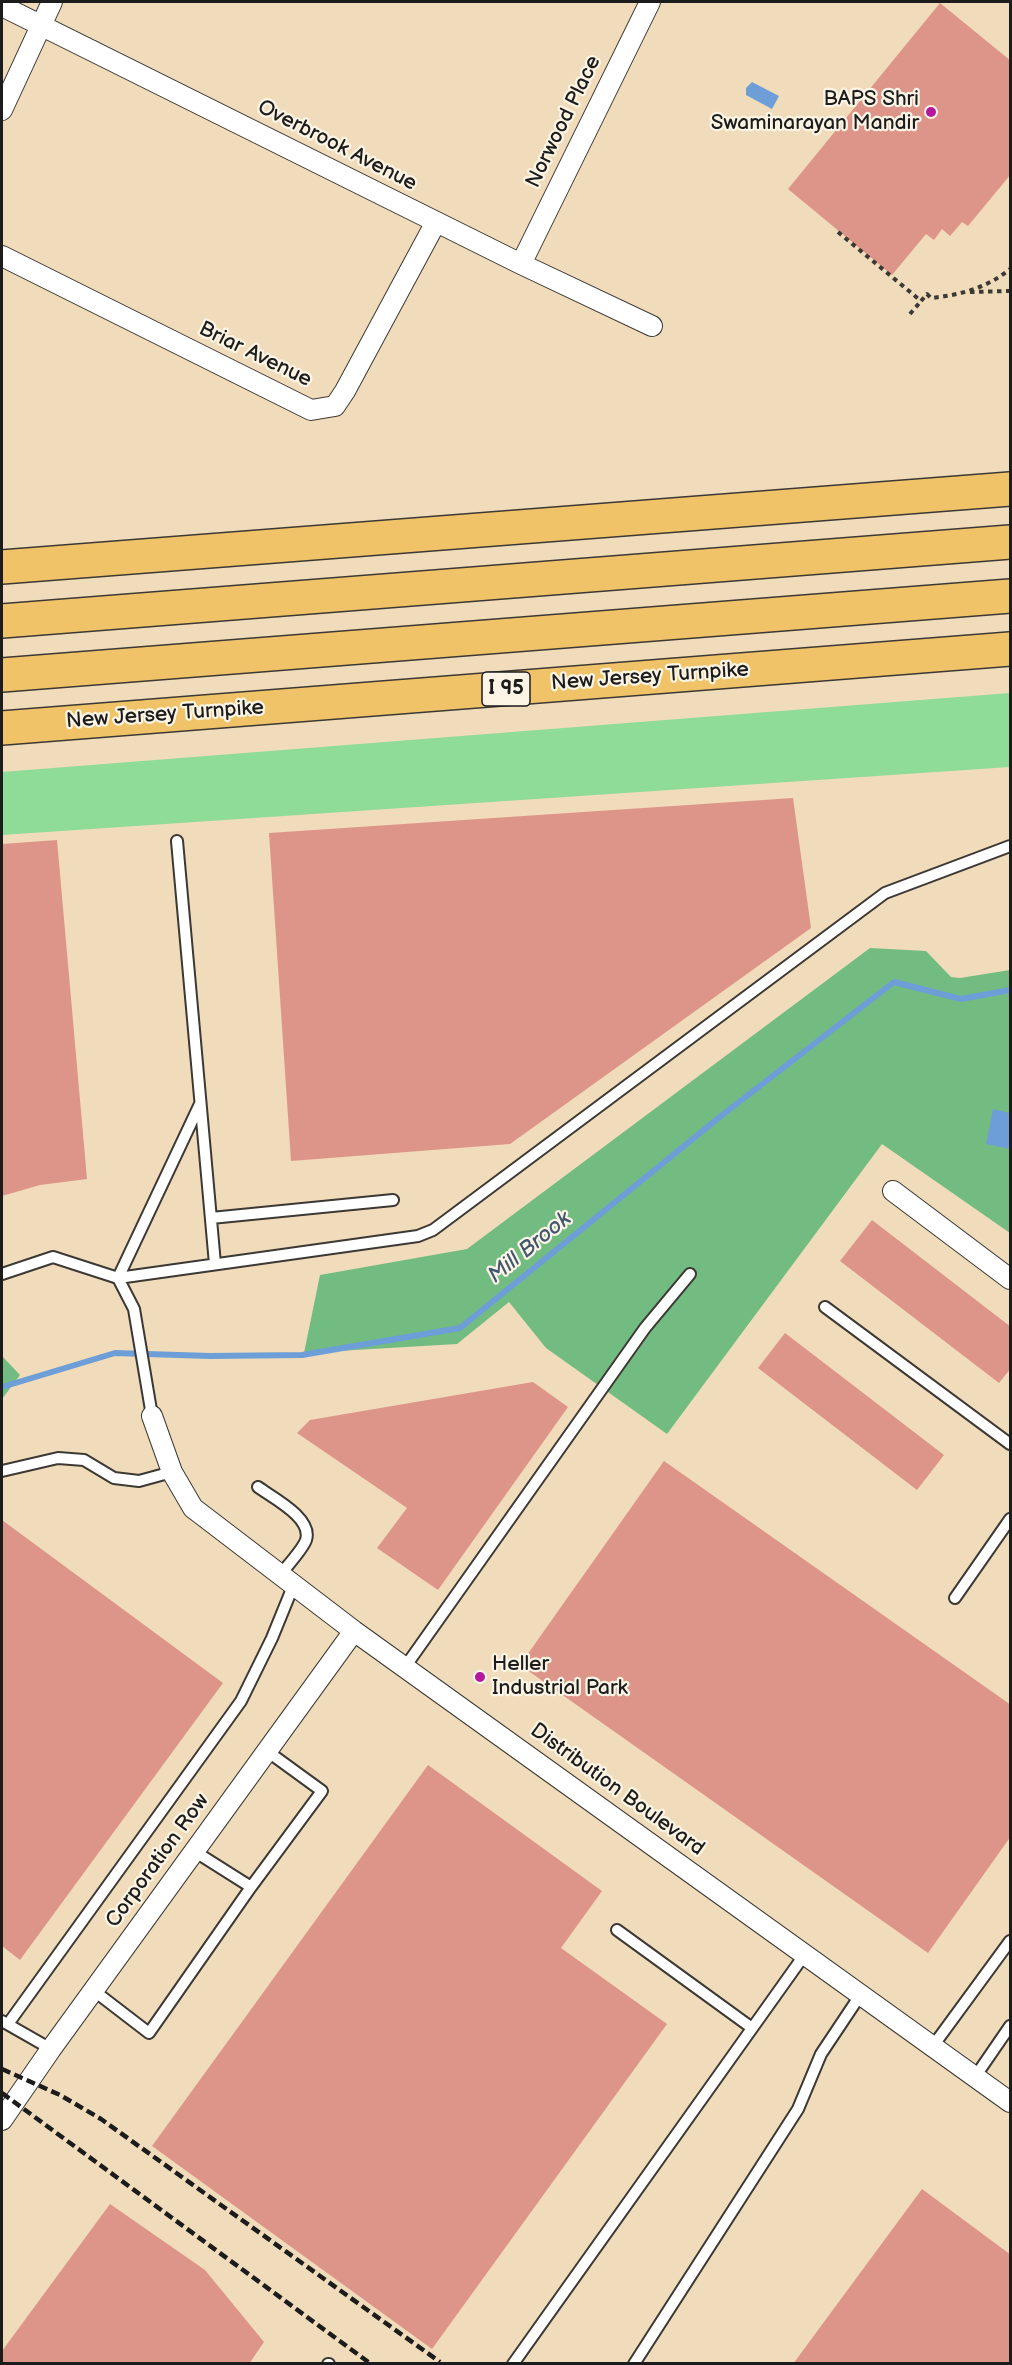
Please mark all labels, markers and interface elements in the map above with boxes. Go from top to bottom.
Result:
street label: Norwood Place [521,52,607,192]
place label: BAPS Shri Swaminarayan Mandir [711,87,919,137]
street label: Overbrook Avenue [253,95,421,197]
marker: BAPS Shri Swaminarayan Mandir [924,105,938,119]
street label: Briar Avenue [194,317,316,393]
street label: New Jersey Turnpike [550,658,750,696]
road number: I 95 [482,672,530,706]
street label: New Jersey Turnpike [65,696,265,734]
water label: Mill Brook [483,1207,577,1289]
place label: Heller Industrial Park [492,1652,628,1702]
marker: Heller Industrial Park [473,1670,487,1684]
street label: Distribution Boulevard [525,1718,709,1862]
street label: Corporation Row [101,1789,215,1933]

